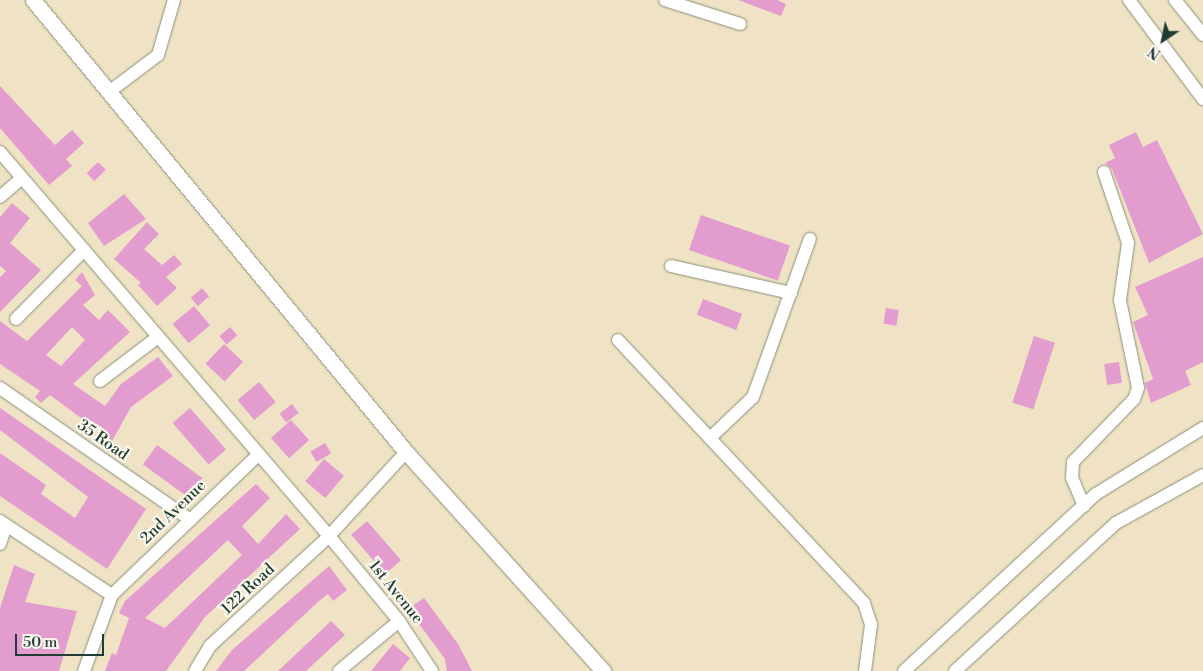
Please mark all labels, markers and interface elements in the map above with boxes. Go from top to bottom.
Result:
north arrow [1138,15,1188,65]
text: N [1145,42,1164,63]
street label: 35 Road [74,415,132,465]
street label: 2nd Avenue [136,476,210,548]
street label: 1st Avenue [365,557,427,627]
street label: 122 Road [217,560,279,618]
scale bar [18,624,106,656]
text: 50 m [23,633,57,652]

